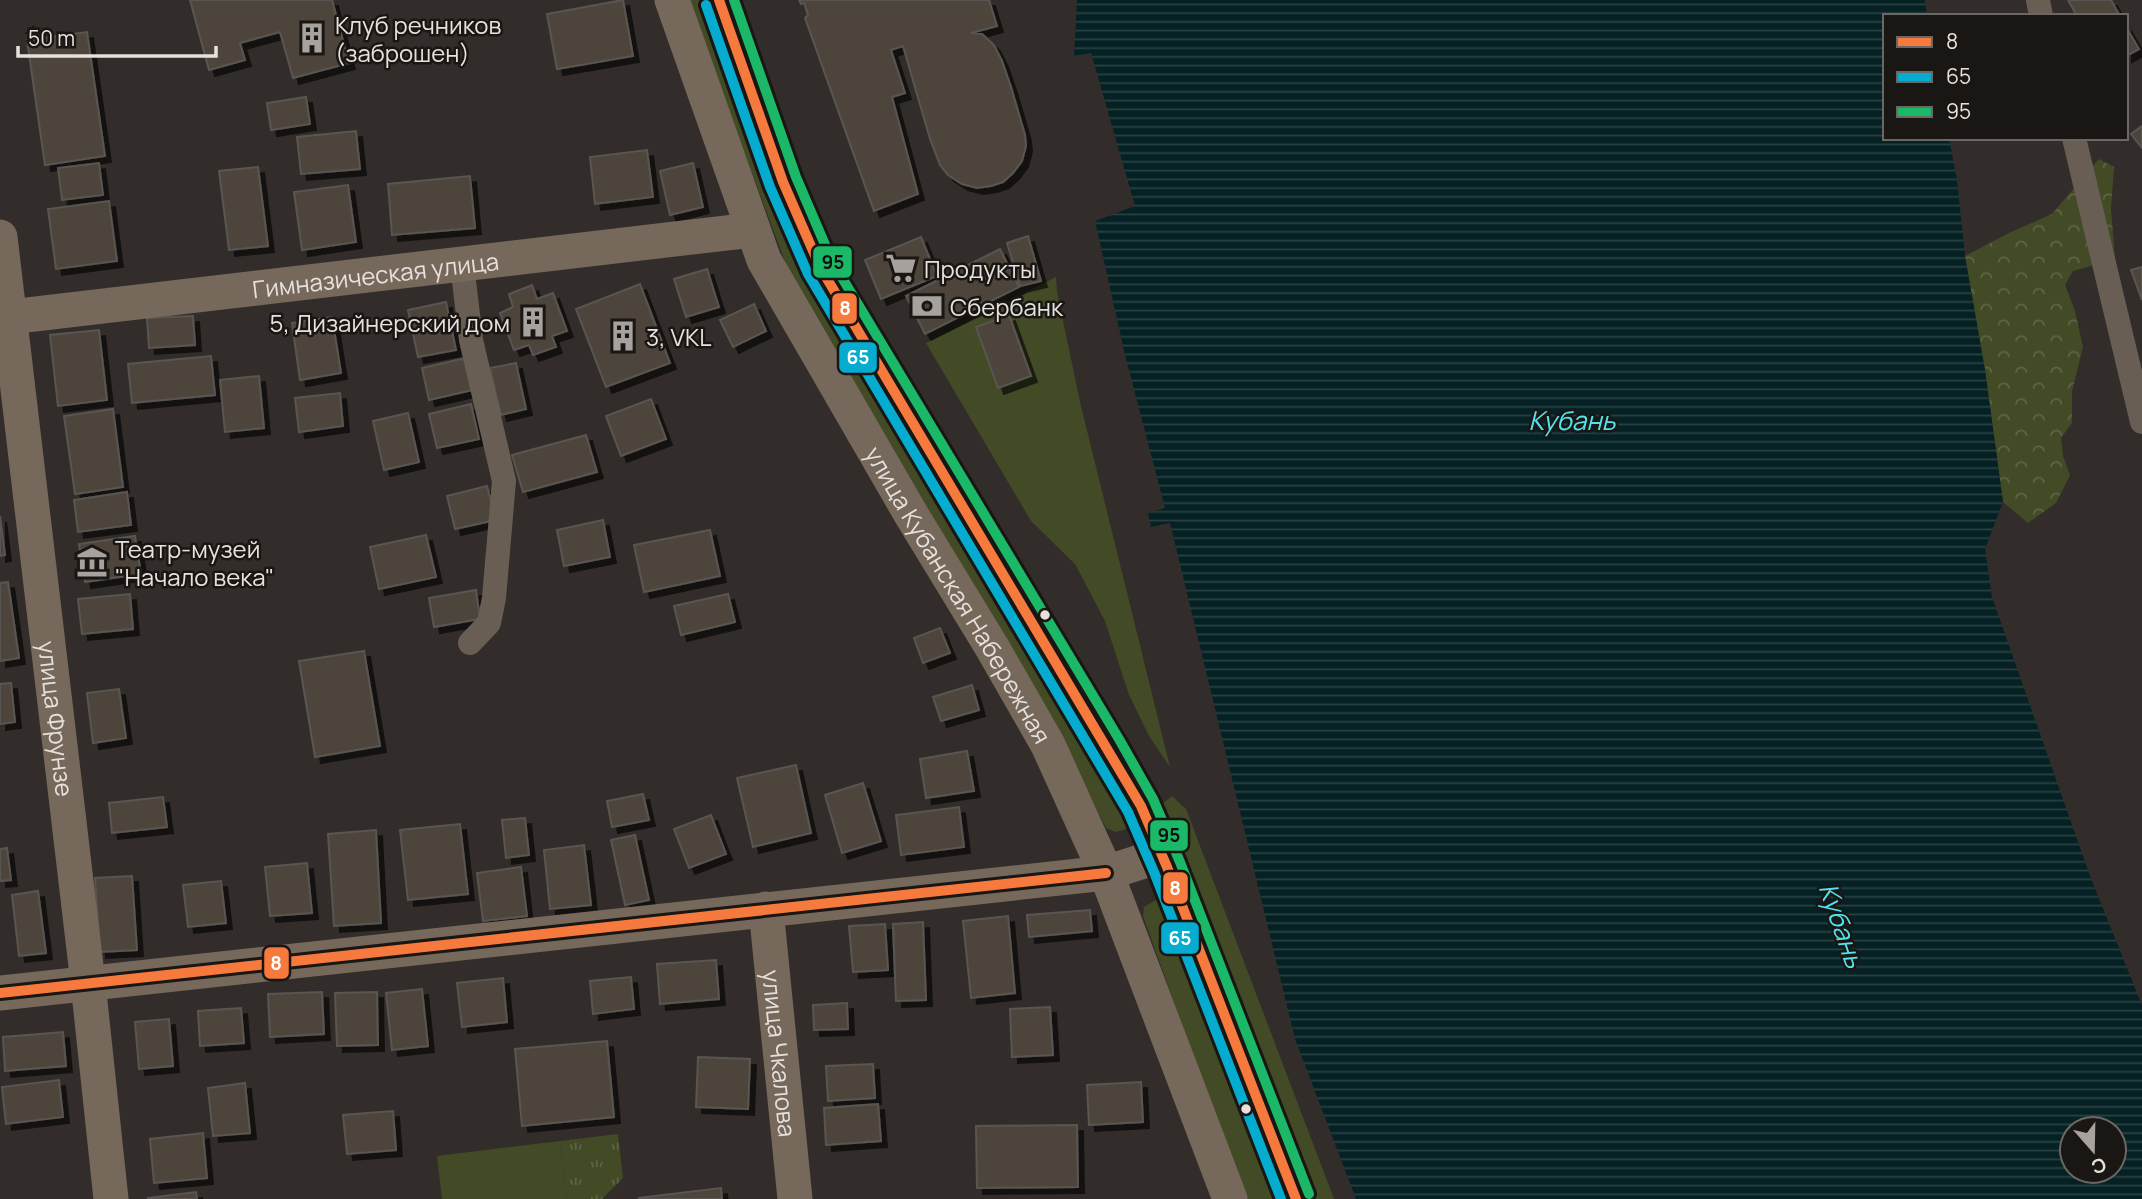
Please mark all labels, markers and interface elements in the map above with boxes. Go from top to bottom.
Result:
place label: Клуб речников (заброшен) [335,8,502,69]
scale bar [18,14,215,58]
legend [1883,14,2128,140]
building icon: Клуб речников (заброшен) [295,21,329,55]
text: 50 m [28,24,75,52]
text: 8 [1946,27,1958,55]
text: 65 [1946,62,1971,90]
text: 95 [1946,97,1971,125]
street label: Гимназическая улица [250,243,500,305]
line badge: 95 [812,245,853,279]
text: 95 [822,249,844,275]
supermarket icon: Продукты [884,251,918,285]
place label: Продукты [924,252,1036,285]
bank icon: Сбербанк [910,289,944,323]
place label: Сбербанк [950,290,1064,323]
line badge: 8 [831,292,858,325]
text: 8 [839,295,851,321]
building icon: 5, Дизайнерский дом [516,305,550,339]
place label: 5, Дизайнерский дом [270,306,510,339]
building icon: 3, VKL [606,319,640,353]
place label: 3, VKL [646,320,711,353]
line badge: 65 [838,341,878,374]
text: 65 [847,344,869,370]
water label: Кубань [1529,402,1617,438]
street label: улица Кубанская Набережная [858,440,1060,749]
place label: Театр-музей "Начало века" [115,532,274,593]
museum icon: Театр-музей "Начало века" [75,545,109,579]
unlabelled marker [1038,608,1052,622]
street label: улица Фрунзе [31,639,82,798]
line badge: 95 [1149,819,1189,852]
text: 95 [1158,822,1180,848]
line badge: 8 [1162,871,1189,905]
text: 8 [1169,875,1181,901]
water label: Кубань [1811,878,1874,973]
line badge: 65 [1160,921,1200,955]
text: 65 [1169,925,1191,951]
line badge: 8 [263,946,290,980]
text: 8 [270,950,282,976]
street label: улица Чкалова [756,968,805,1138]
unlabelled marker [1239,1102,1253,1116]
north arrow [2058,1115,2128,1185]
text: С [2088,1151,2110,1181]

